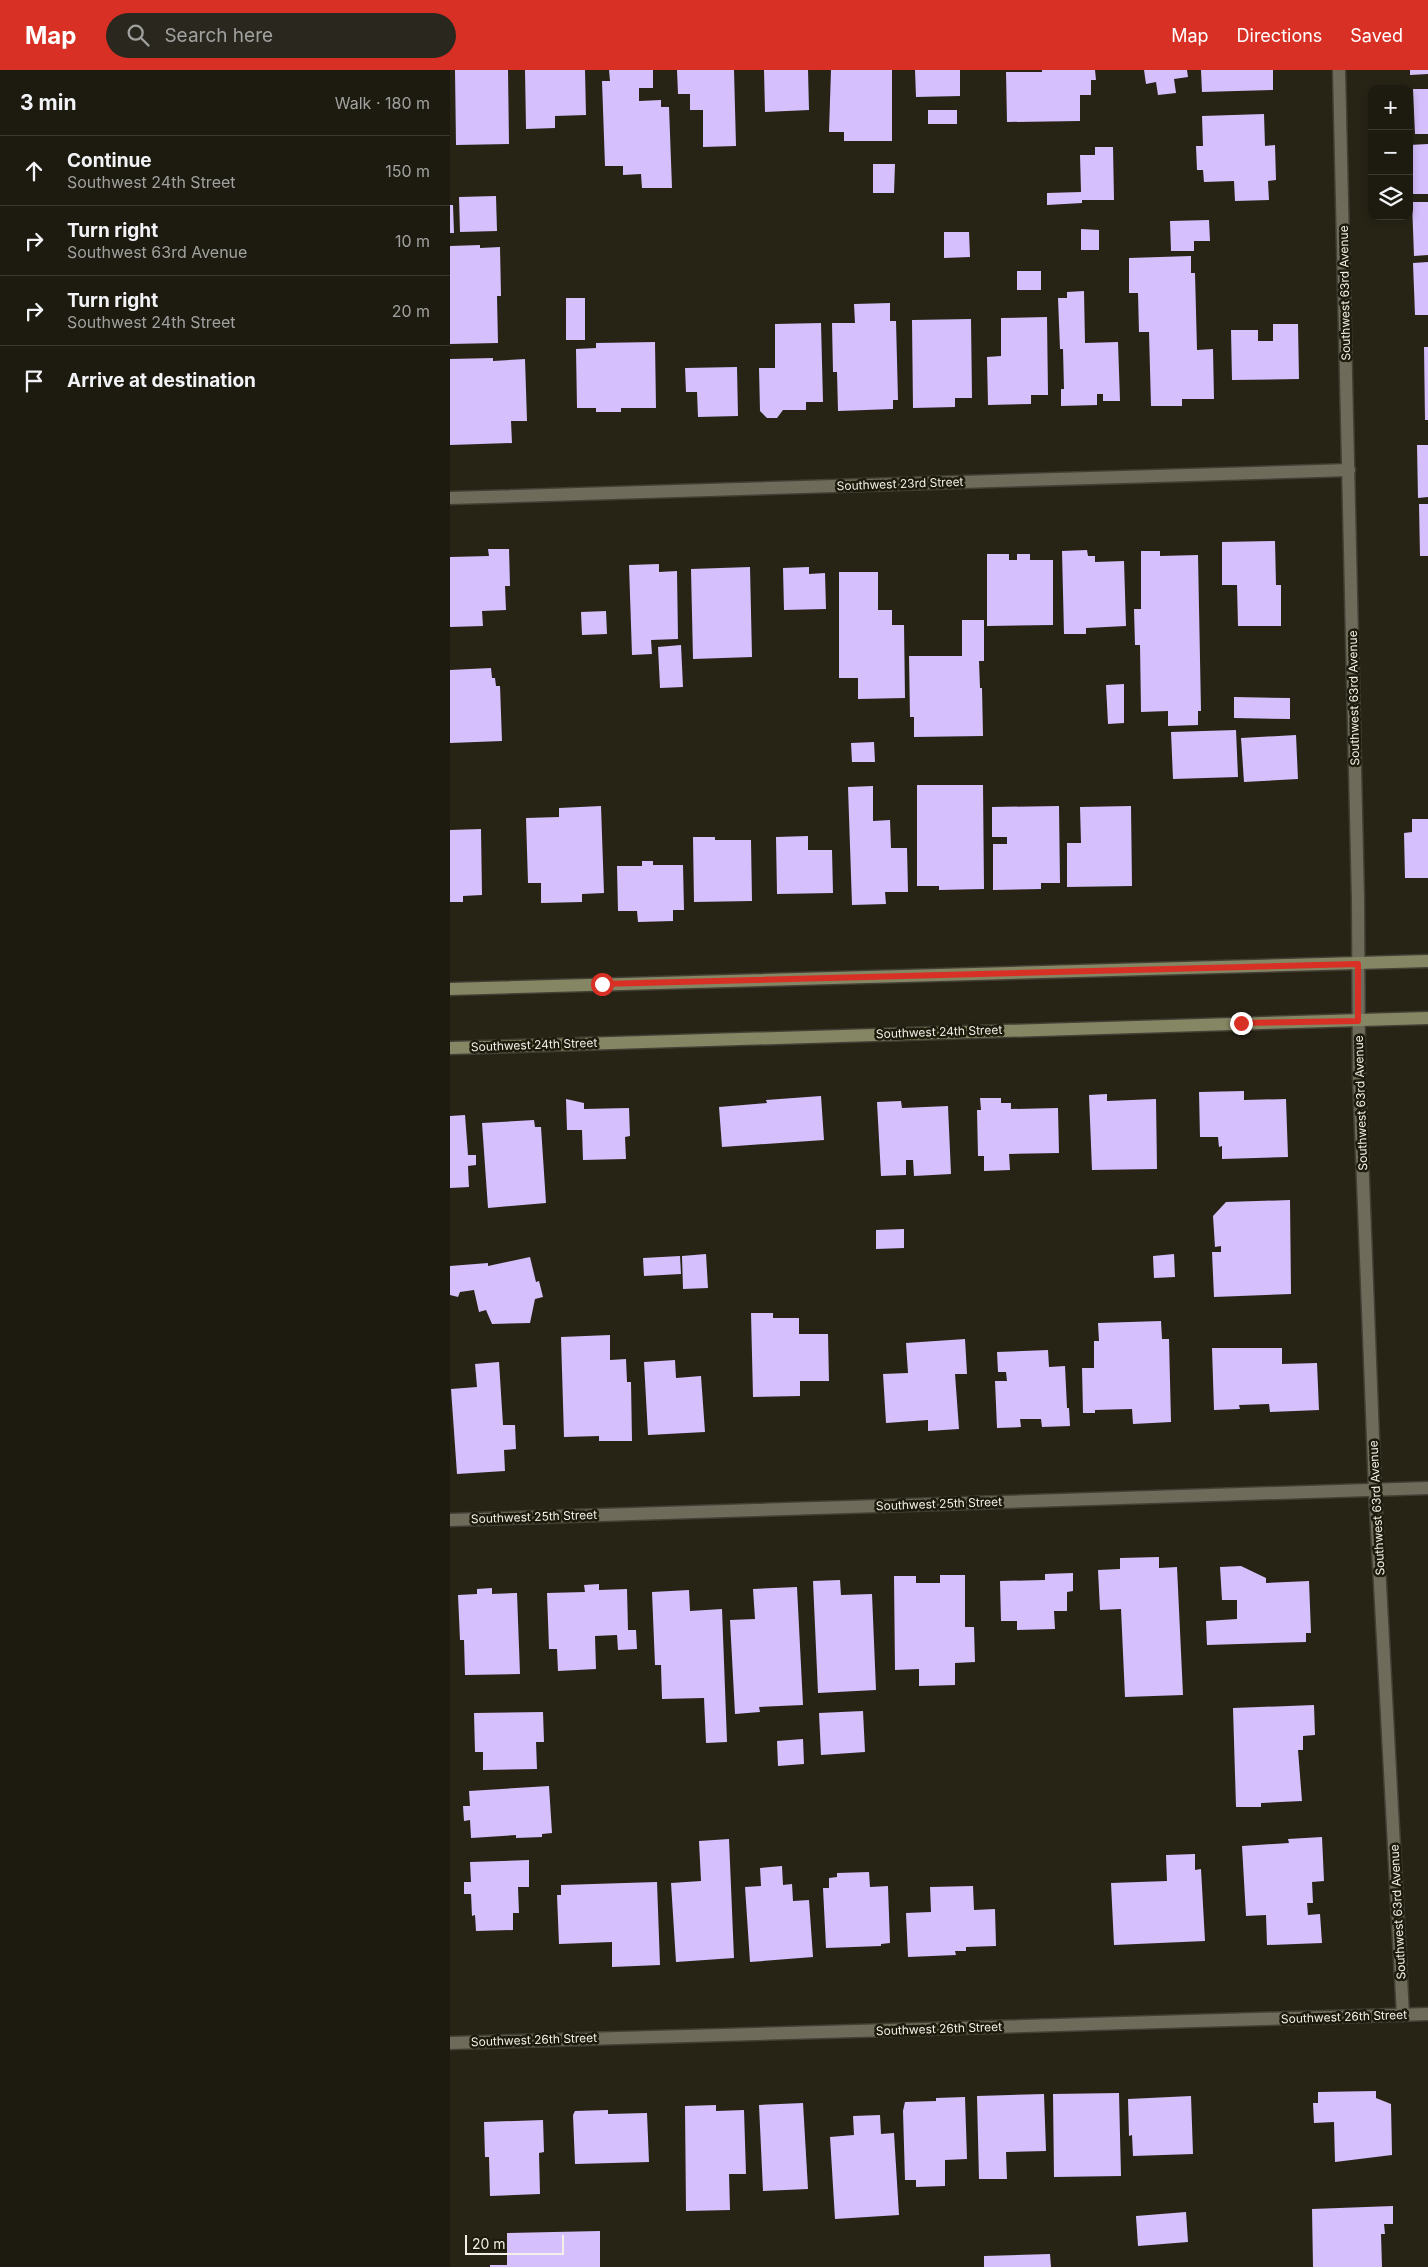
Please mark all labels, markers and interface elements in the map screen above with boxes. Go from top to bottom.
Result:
search box [106,13,456,58]
text: Map [25,21,76,50]
icon: search [124,21,152,49]
text: Search here [164,24,273,47]
text: Map [1171,25,1209,46]
text: Directions [1237,25,1322,46]
text: Saved [1350,25,1403,46]
map controls [1368,85,1413,220]
button: + [1368,85,1413,130]
text: 3 min [20,90,76,115]
text: Walk · 180 m [335,93,430,113]
button: − [1368,130,1413,175]
text: Continue [67,149,152,172]
icon: ahead [20,157,48,185]
text: 150 m [385,161,430,181]
text: Southwest 24th Street [67,172,236,192]
button: layers [1368,175,1413,220]
text: Turn right [67,219,158,242]
street label: Southwest 63rd Avenue [1336,225,1353,361]
icon: right [20,227,48,255]
text: 10 m [395,231,430,251]
text: Southwest 63rd Avenue [67,242,247,262]
text: Turn right [67,289,158,312]
icon: right [20,297,48,325]
text: 20 m [392,301,430,321]
text: Southwest 24th Street [67,312,236,332]
icon: arrive [20,367,48,395]
text: Arrive at destination [67,369,256,392]
street label: Southwest 23rd Street [836,474,964,493]
street label: Southwest 63rd Avenue [1345,630,1362,766]
route start [591,973,614,996]
route end [1230,1012,1253,1035]
street label: Southwest 24th Street [876,1022,1002,1041]
street label: Southwest 24th Street [471,1035,597,1054]
street label: Southwest 63rd Avenue [1351,1035,1370,1171]
street label: Southwest 63rd Avenue [1365,1440,1388,1576]
street label: Southwest 25th Street [876,1494,1002,1513]
street label: Southwest 25th Street [471,1507,597,1526]
street label: Southwest 63rd Avenue [1386,1844,1409,1980]
street label: Southwest 26th Street [1281,2007,1407,2026]
street label: Southwest 26th Street [876,2019,1002,2038]
street label: Southwest 26th Street [471,2030,597,2049]
scale bar [465,2232,564,2255]
text: 20 m [472,2235,506,2252]

